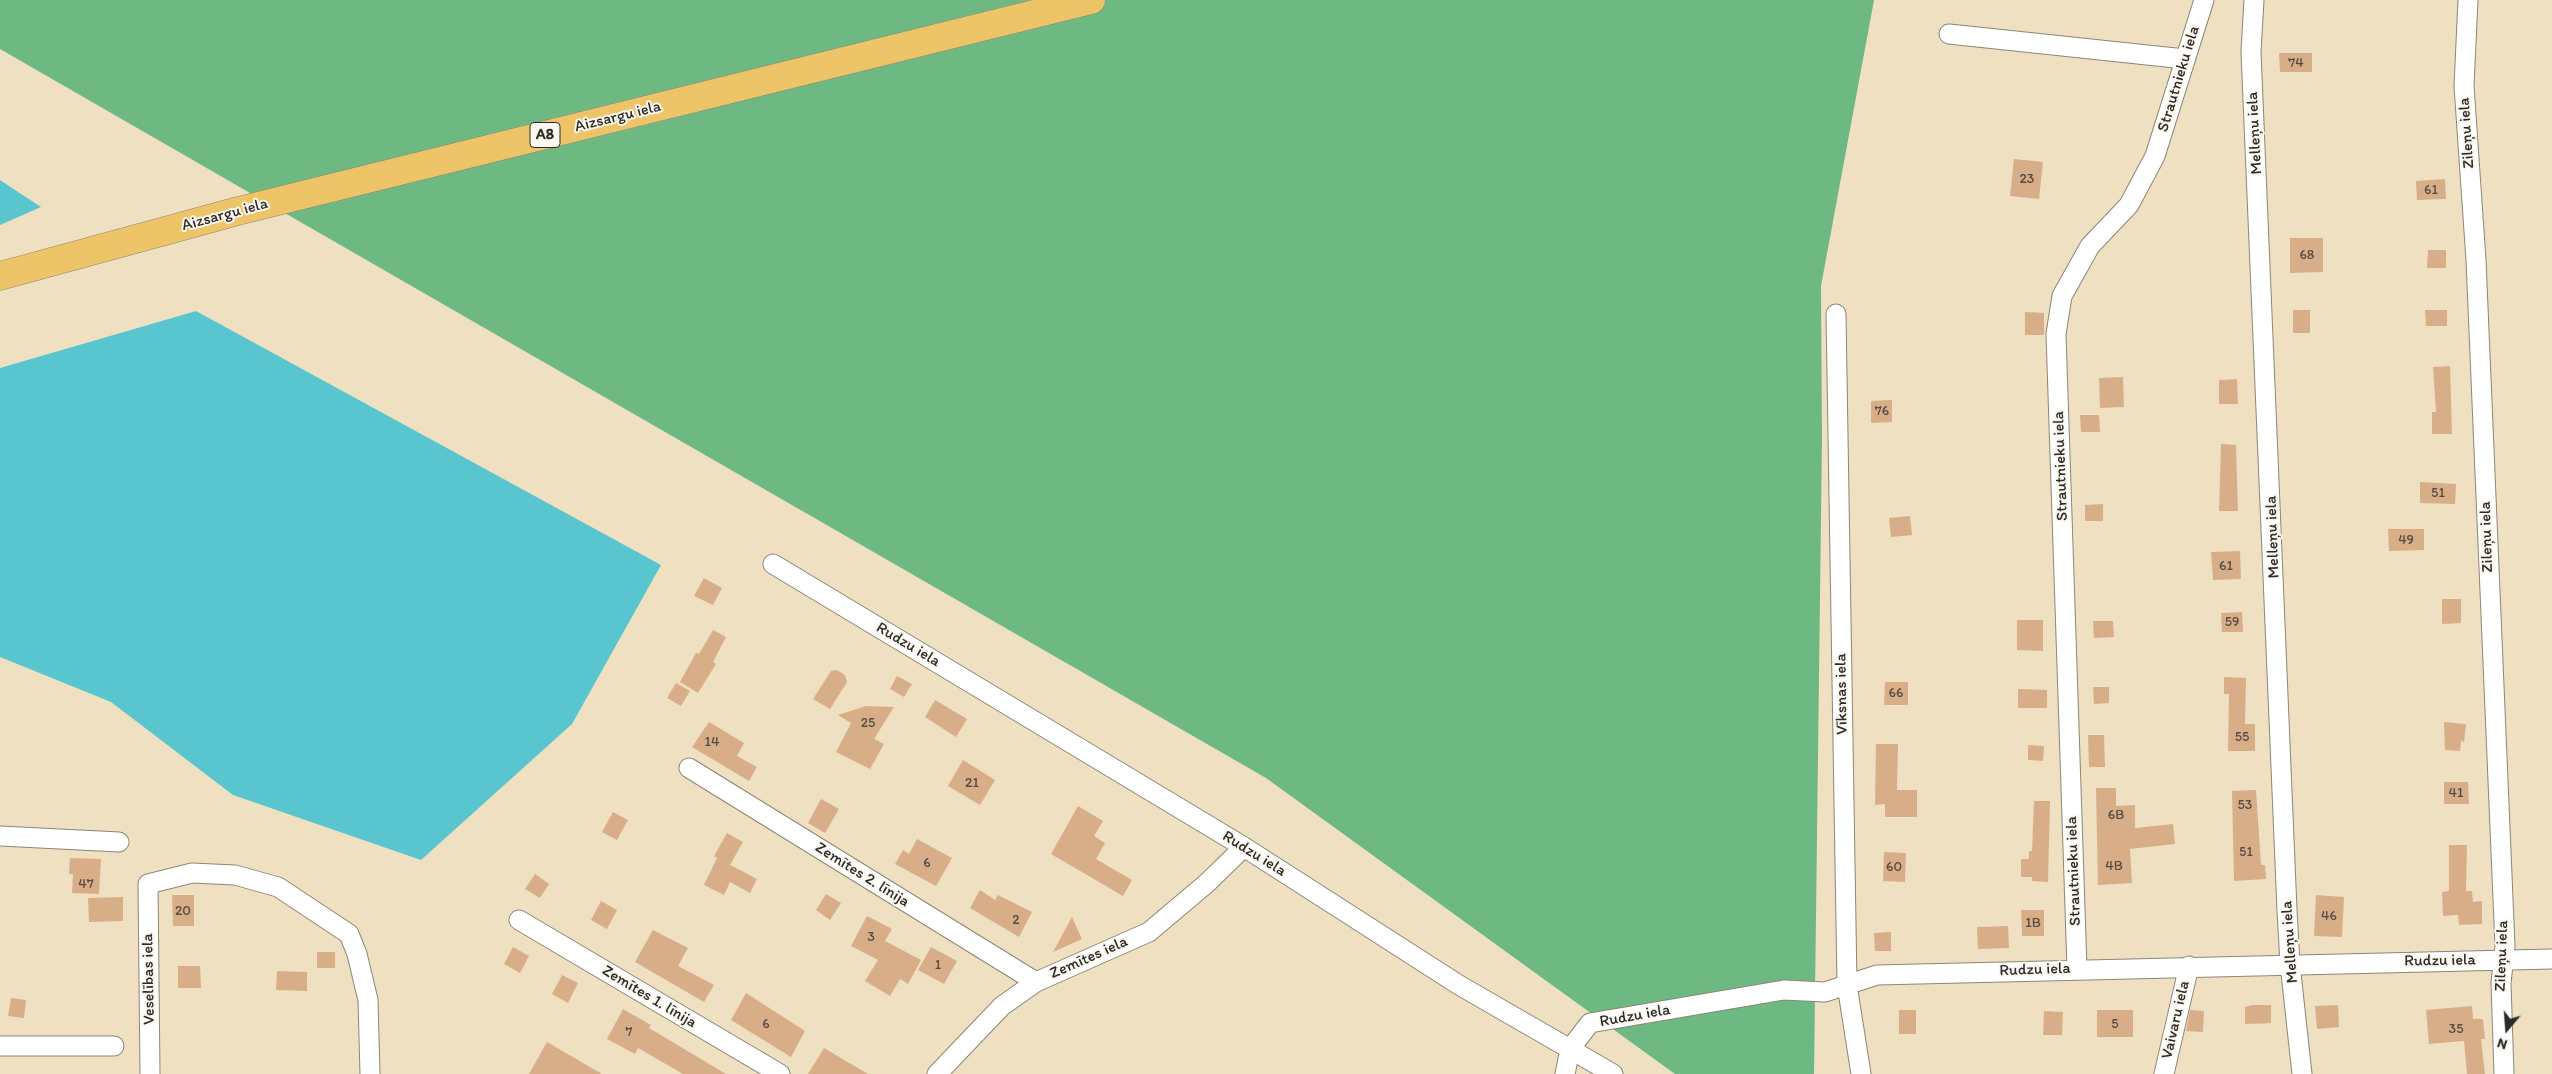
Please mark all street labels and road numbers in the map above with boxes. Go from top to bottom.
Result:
street label: Strautnieku iela [2154,24,2204,134]
street label: Melleņu iela [2243,91,2267,175]
street label: Aizsargu iela [573,97,663,137]
street label: Zileņu iela [2455,97,2479,169]
road number: A8 [530,122,560,148]
street label: Aizsargu iela [180,194,270,236]
street label: Strautnieku iela [2049,411,2073,521]
street label: Melleņu iela [2262,495,2284,579]
street label: Zileņu iela [2476,501,2498,573]
street label: Rudzu iela [872,618,944,672]
street label: Vīksnas iela [1832,653,1852,735]
street label: Strautnieku iela [2062,816,2086,926]
street label: Rudzu iela [1219,827,1289,881]
street label: Zemītes 2. līnija [811,838,913,912]
street label: Melleņu iela [2278,900,2302,984]
street label: Zileņu iela [2491,920,2513,992]
street label: Zemītes iela [1047,932,1131,984]
street label: Veselības iela [139,933,159,1025]
street label: Rudzu iela [2404,951,2476,971]
street label: Rudzu iela [1999,959,2071,981]
street label: Zemītes 1. līnija [598,961,700,1033]
street label: Vaivaru iela [2158,979,2194,1061]
street label: Rudzu iela [1598,1000,1672,1032]

